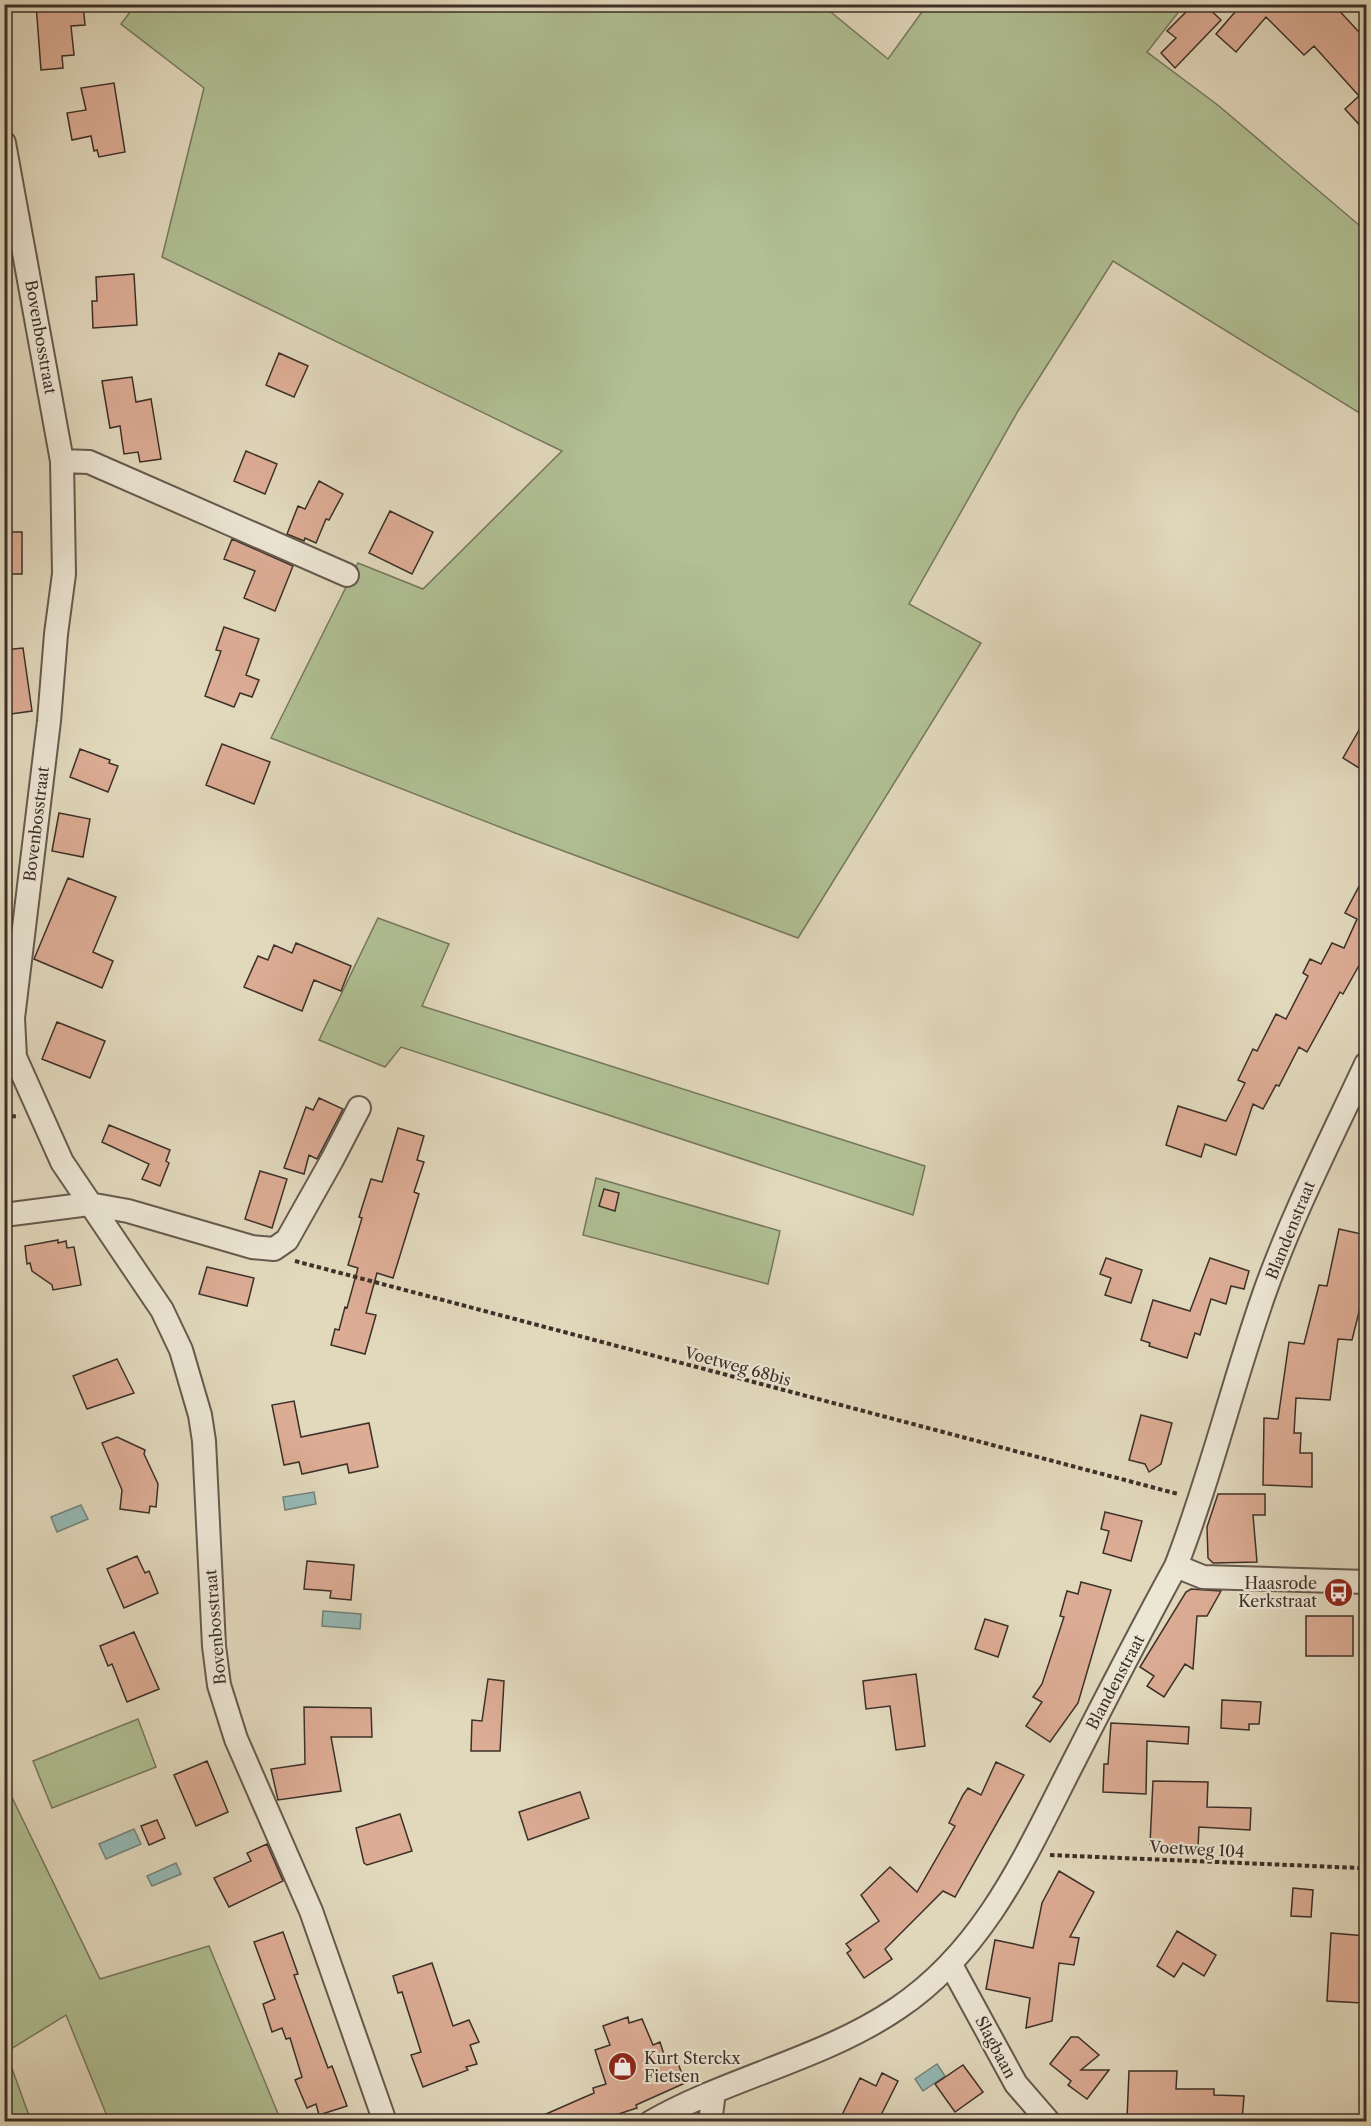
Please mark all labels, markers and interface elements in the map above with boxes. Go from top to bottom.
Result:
street label: Bovenbosstraat [21,278,61,396]
street label: Bovenbosstraat [19,765,53,883]
street label: Blandenstraat [1261,1177,1319,1282]
street label: Voetweg 68bis [682,1342,793,1390]
street label: Bovenbosstraat [200,1568,230,1686]
place label: Haasrode Kerkstraat [1238,1573,1317,1611]
bus stop icon: Haasrode Kerkstraat [1322,1576,1354,1608]
street label: Blandenstraat [1082,1631,1149,1733]
street label: Voetweg 104 [1148,1836,1245,1861]
street label: Slagbaan [971,2012,1021,2082]
place label: Kurt Sterckx Fietsen [644,2048,741,2086]
shop icon: Kurt Sterckx Fietsen [607,2051,639,2083]

